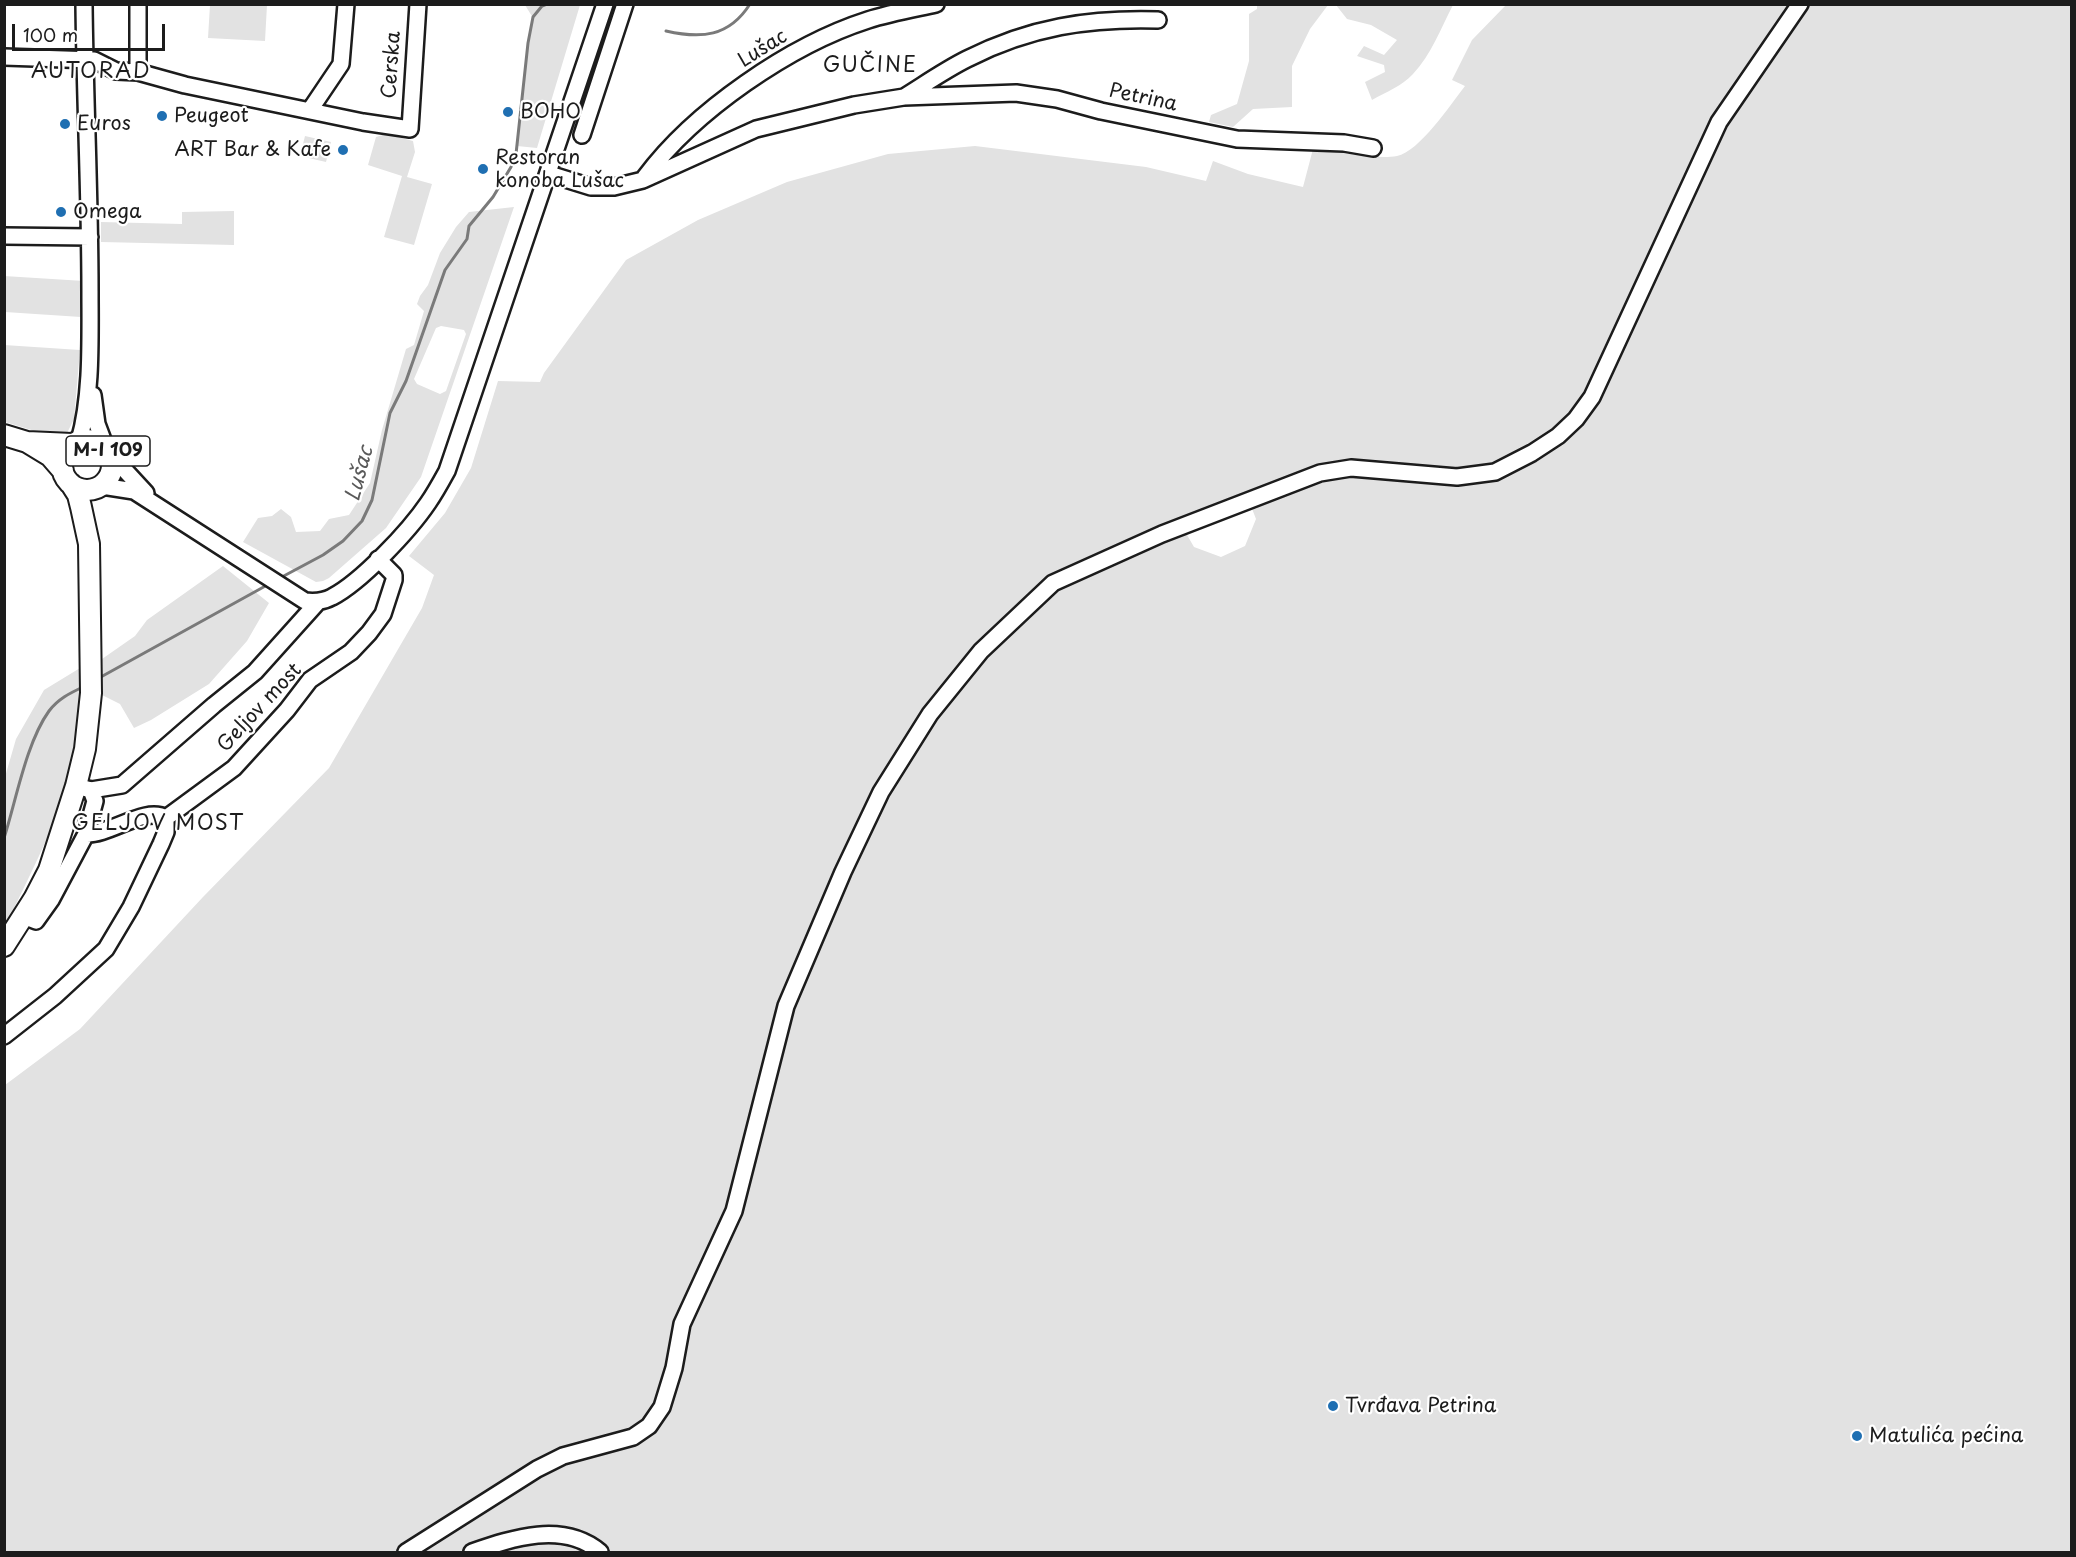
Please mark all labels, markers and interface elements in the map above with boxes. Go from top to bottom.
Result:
scale bar [15,12,168,50]
text: 100 m [23,21,78,48]
street label: Lušac [734,25,792,73]
street label: Cerska [378,30,406,100]
district label: GUČINE [823,53,917,79]
district label: AUTORAD [31,59,151,85]
street label: Petrina [1107,79,1179,117]
place label: BOHO [520,100,581,124]
place label: Peugeot [174,104,249,128]
marker: BOHO [501,105,515,119]
marker: Peugeot [155,109,169,123]
place label: Euros [77,112,131,136]
marker: Euros [58,117,72,131]
place label: ART Bar & Кafe [174,138,331,162]
marker: ART Bar & Кafe [336,143,350,157]
place label: Restoran konoba Lušac [495,146,624,193]
marker: Restoran konoba Lušac [476,162,490,176]
place label: Omega [73,200,141,224]
marker: Omega [54,205,68,219]
road number: M-I 109 [66,436,150,466]
water label: Lušac [341,444,379,504]
street label: Geljov most [213,659,307,757]
district label: GELJOV MOST [72,811,244,837]
place label: Tvrđava Petrina [1345,1394,1496,1418]
marker: Tvrđava Petrina [1326,1399,1340,1413]
place label: Matulića pećina [1869,1424,2023,1448]
marker: Matulića pećina [1850,1429,1864,1443]

